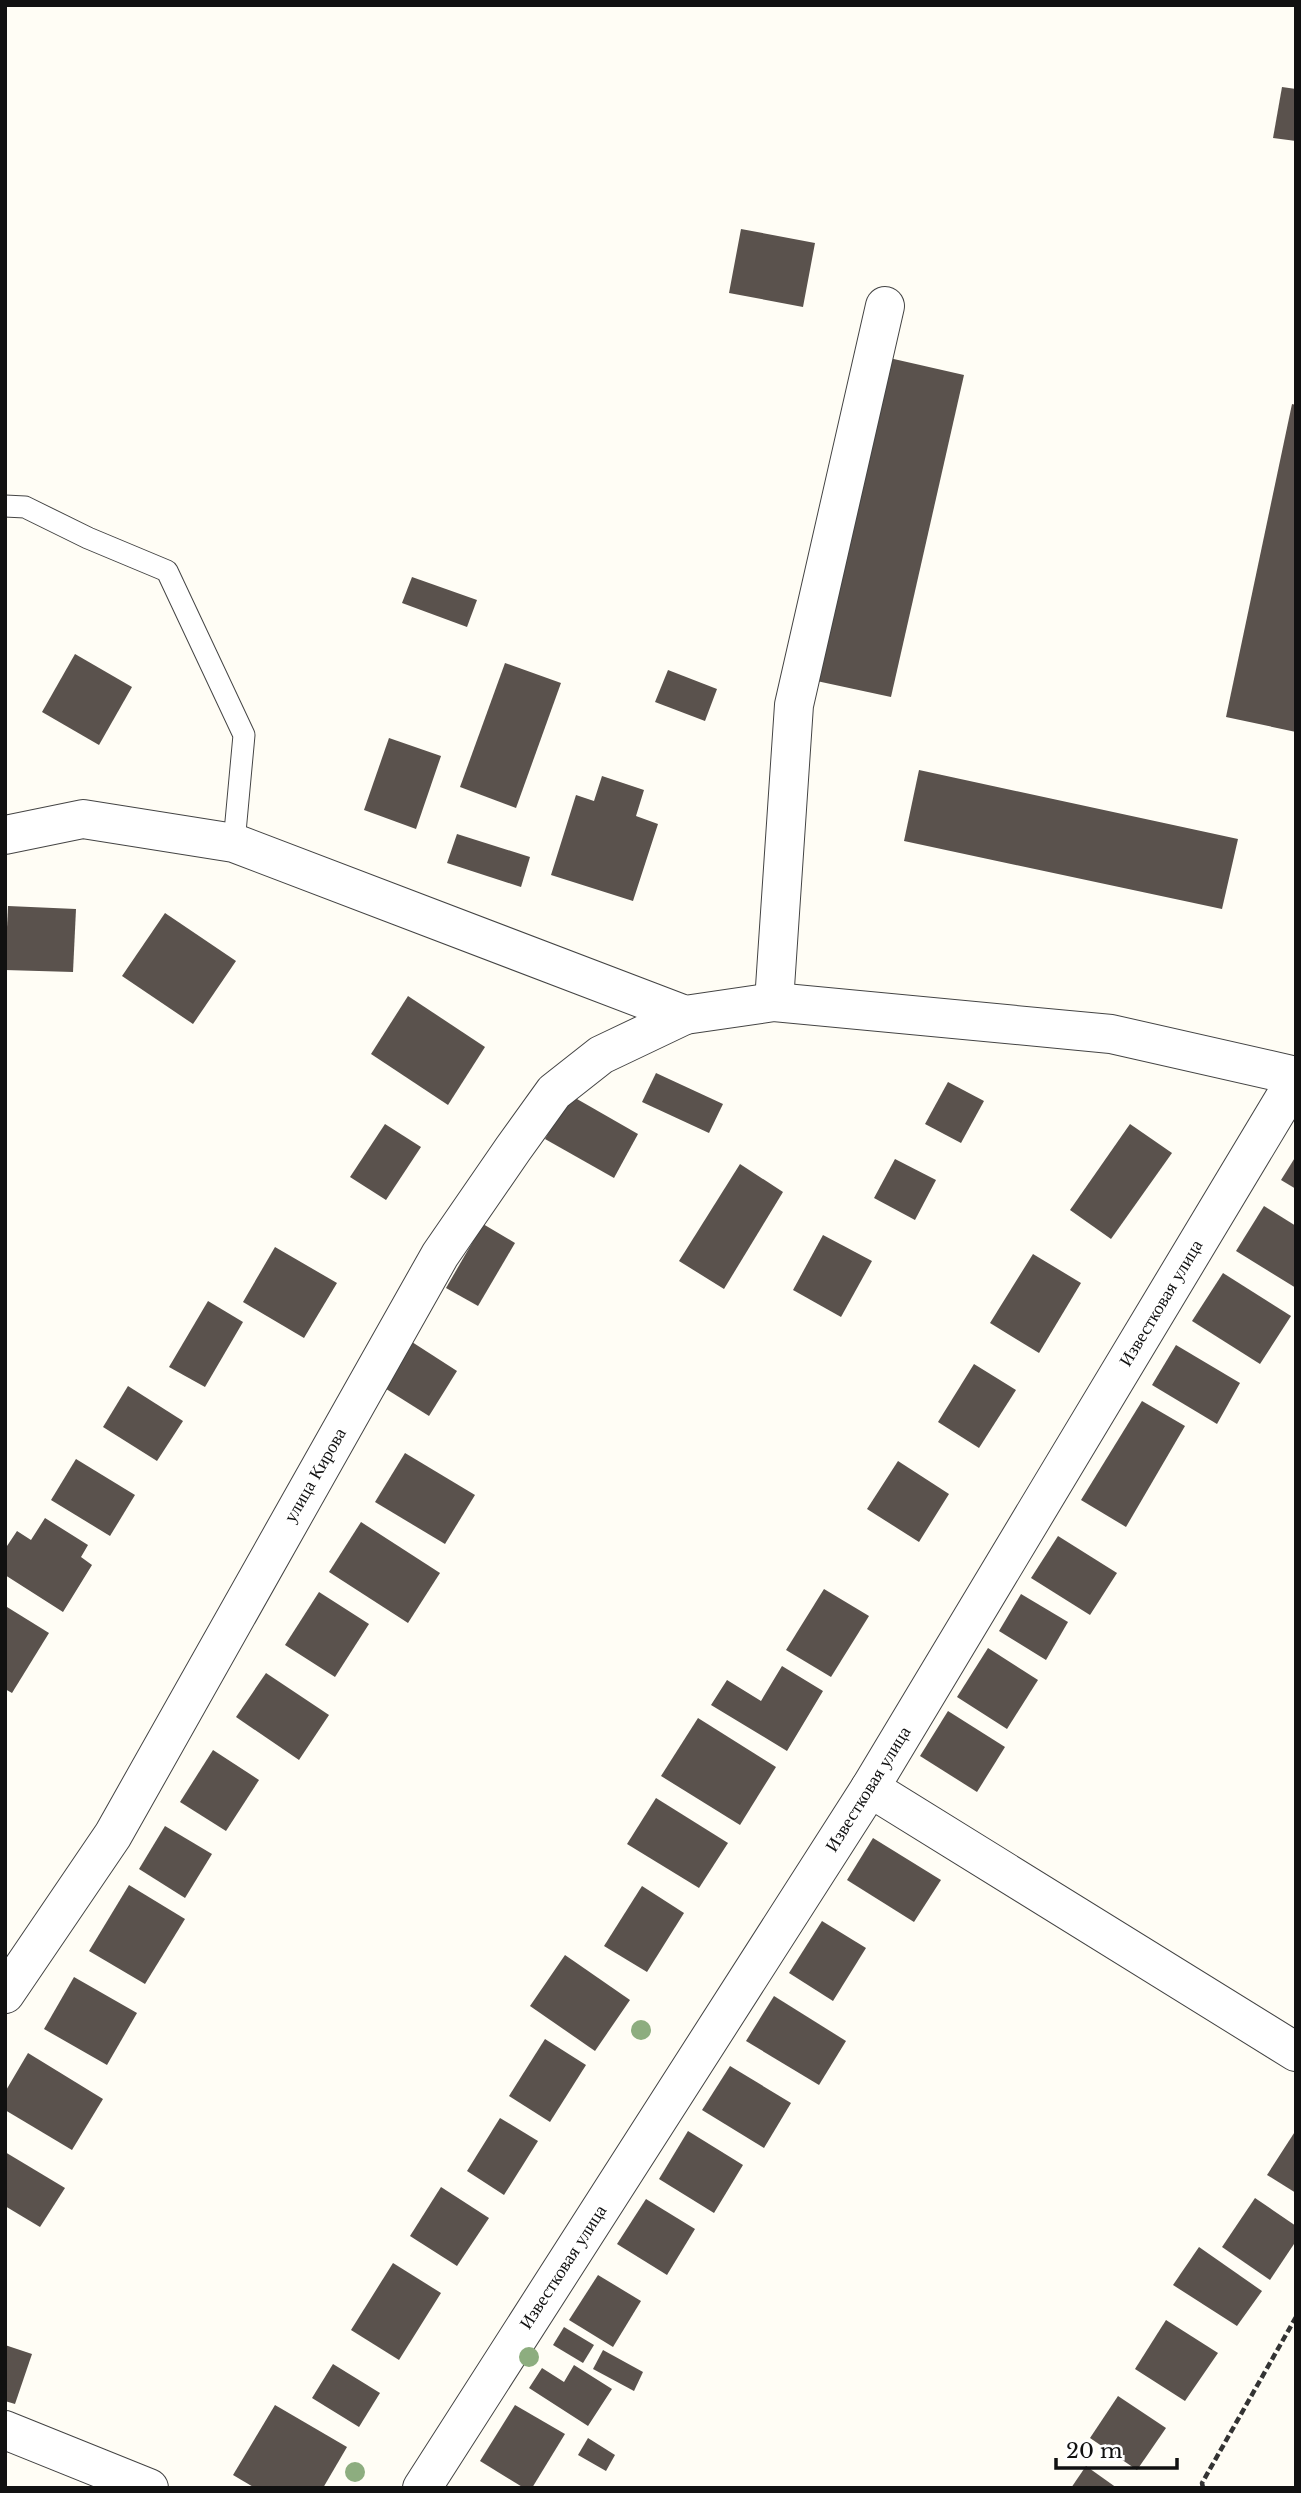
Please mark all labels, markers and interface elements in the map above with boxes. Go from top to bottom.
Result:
street label: Известковая улица [1115,1236,1207,1370]
street label: улица Кирова [279,1424,351,1526]
street label: Известковая улица [821,1722,915,1856]
street label: Известковая улица [515,2201,611,2333]
scale bar [1056,2426,1177,2470]
text: 20 m [1066,2438,1123,2464]

